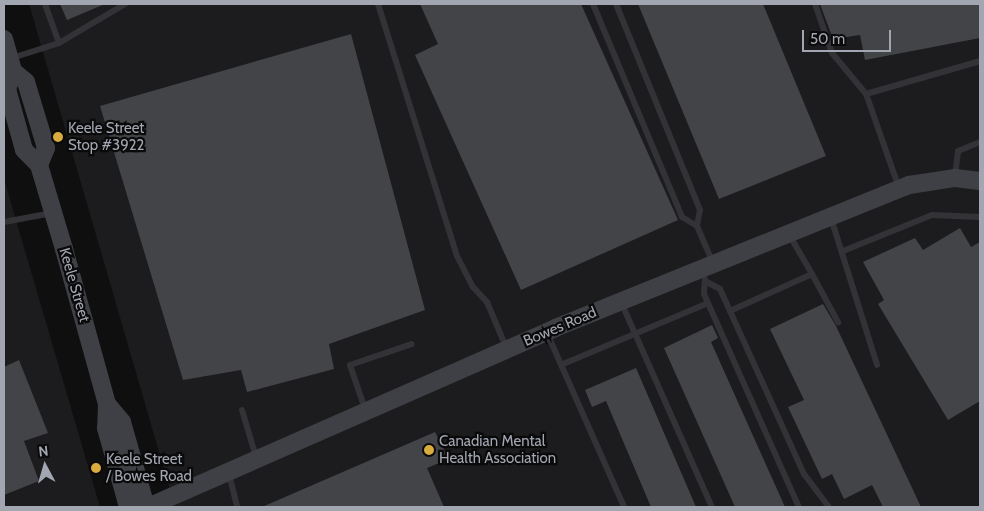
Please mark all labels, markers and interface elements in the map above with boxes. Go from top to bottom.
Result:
scale bar [804,20,893,52]
text: 50 m [810,30,845,48]
place label: Keele Street Stop #3922 [68,119,144,154]
marker: Keele Street Stop #3922 [52,131,64,143]
street label: Keele Street [55,246,93,324]
street label: Bowes Road [521,304,599,350]
place label: Canadian Mental Health Association [439,432,556,467]
north arrow [20,441,70,491]
text: N [38,442,49,461]
marker: Canadian Mental Health Association [423,444,435,456]
place label: Keele Street / Bowes Road [106,450,192,485]
marker: Keele Street / Bowes Road [90,462,102,474]

